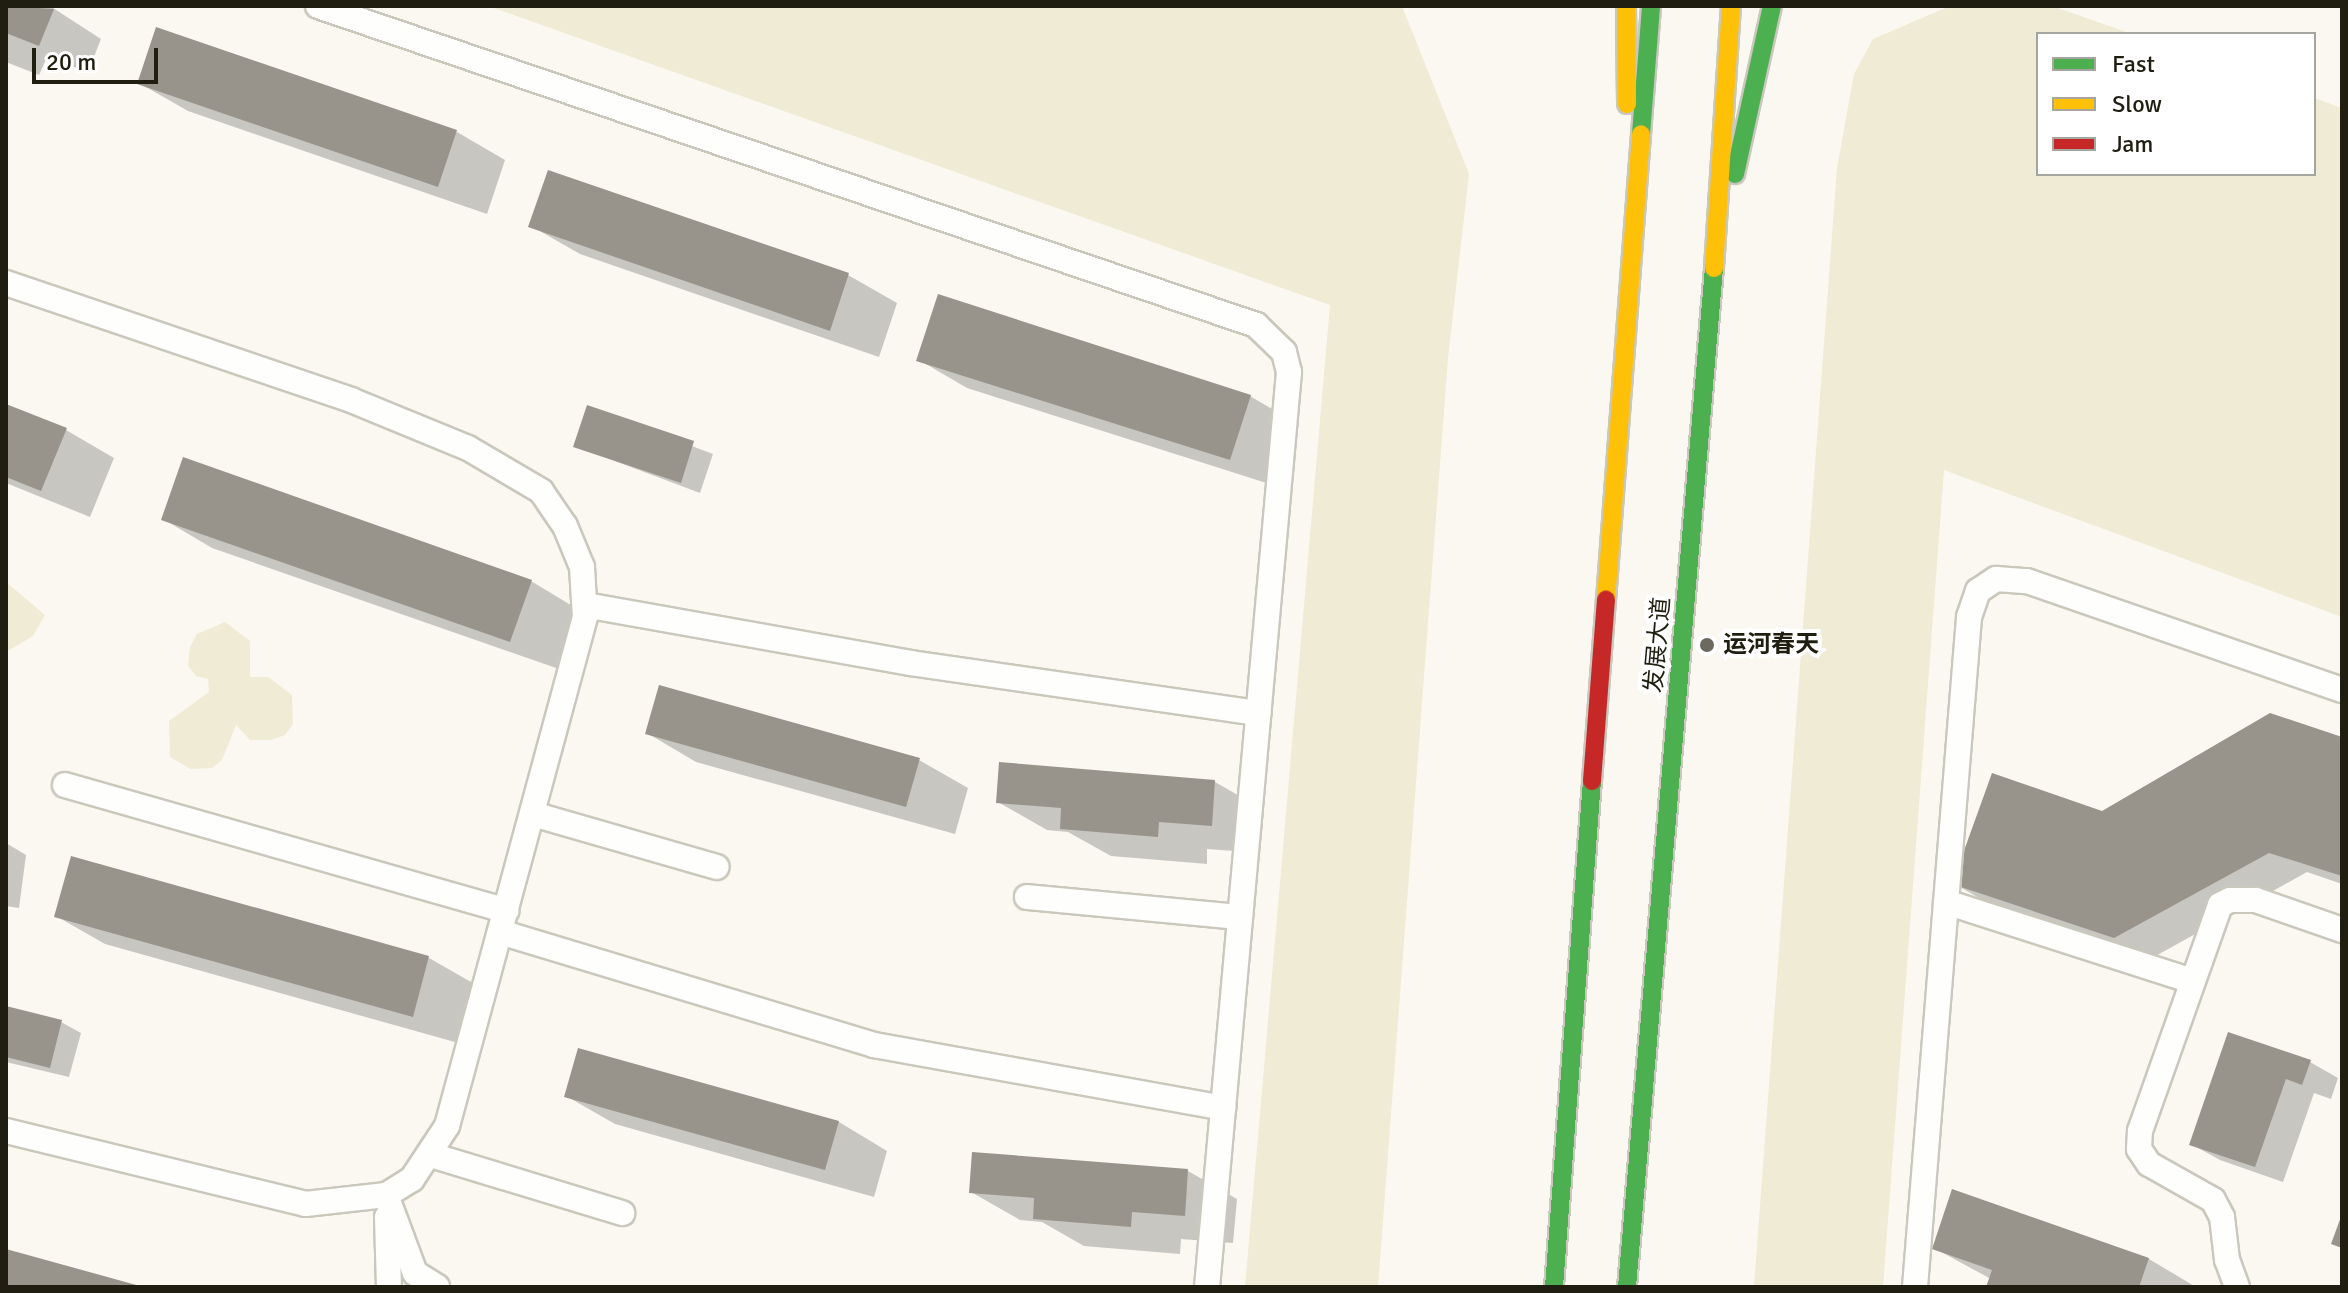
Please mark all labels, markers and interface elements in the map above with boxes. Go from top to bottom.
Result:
scale bar [36,32,162,82]
legend [2036,32,2316,176]
text: 20 m [46,47,96,77]
text: Fast [2112,49,2155,79]
text: Slow [2112,89,2162,119]
text: Jam [2112,129,2153,159]
street label: 发展大道 [1639,596,1677,694]
place label: 运河春天 [1723,631,1819,659]
marker: 运河春天 [1698,636,1716,654]

